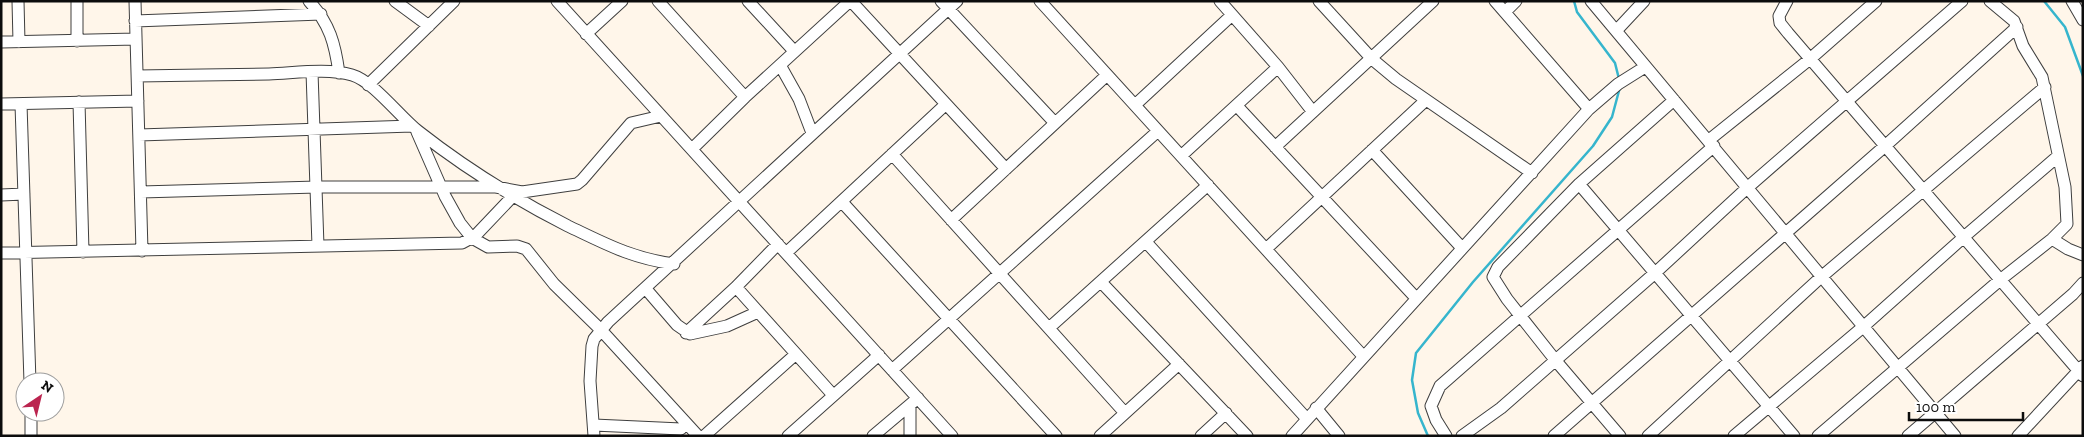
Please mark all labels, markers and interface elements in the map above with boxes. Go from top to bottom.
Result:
north arrow [15,372,65,422]
text: N [38,377,57,397]
scale bar [1909,390,2023,422]
text: 100 m [1916,398,1955,416]

